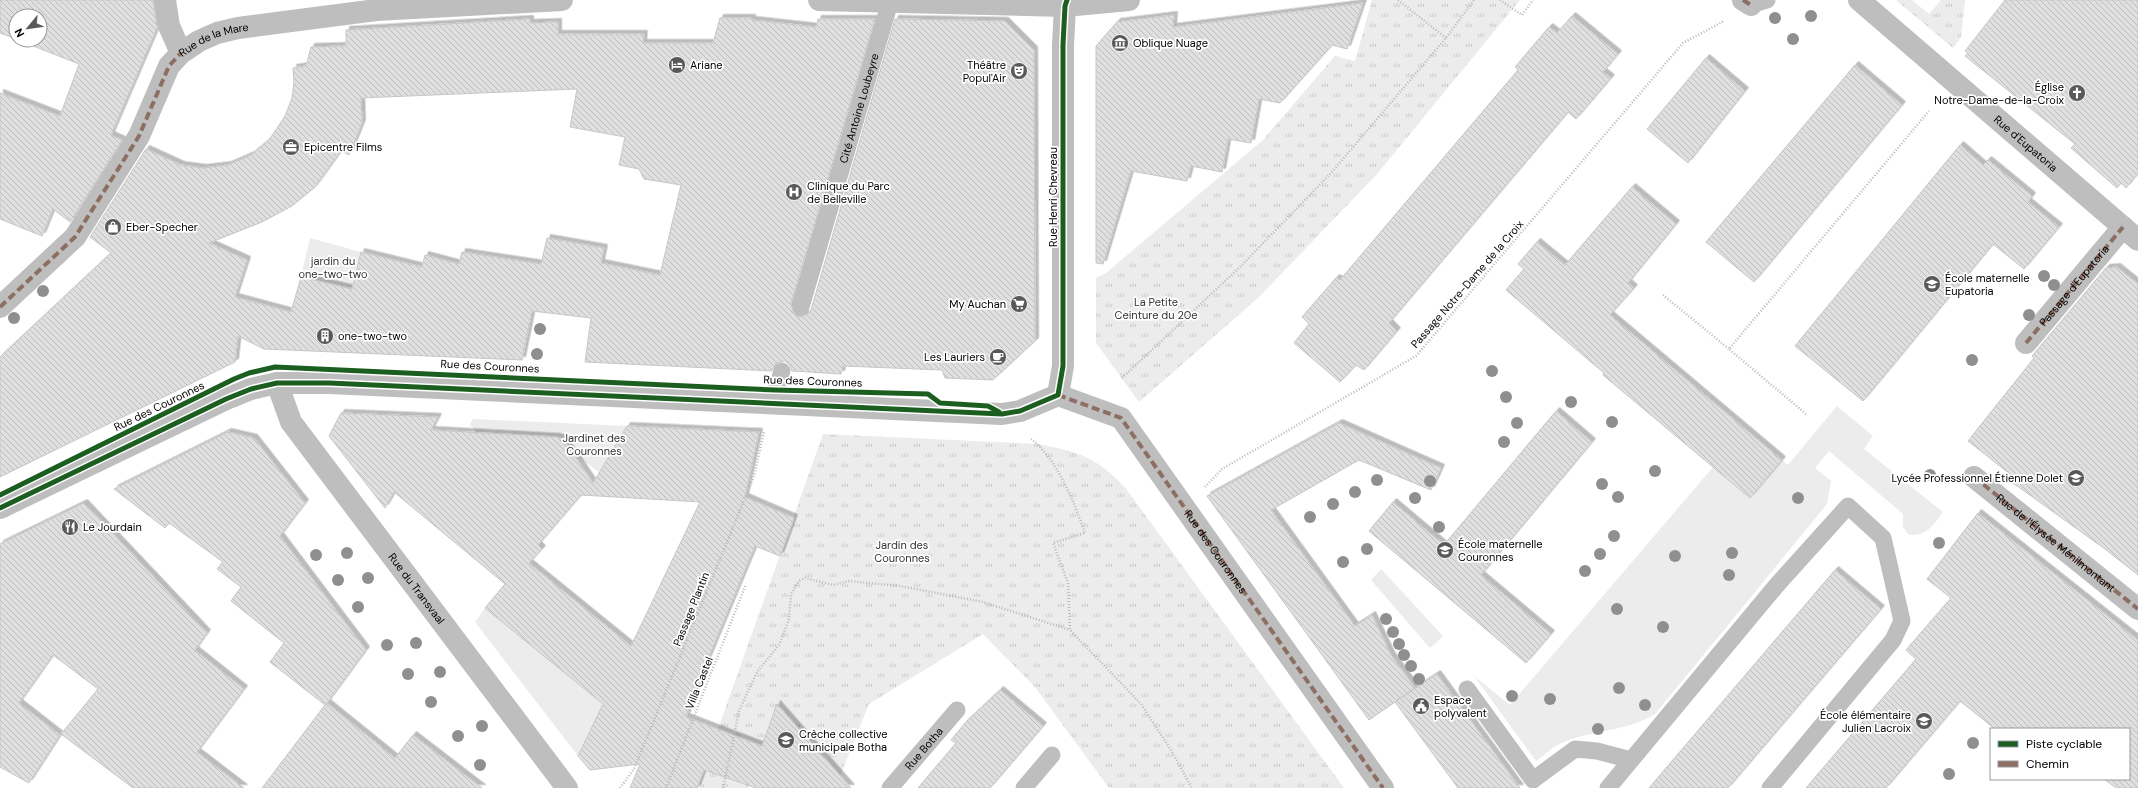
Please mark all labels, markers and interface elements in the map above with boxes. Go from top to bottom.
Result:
north arrow [8,8,48,48]
street label: Rue de la Mare [176,20,249,60]
text: N [11,26,27,40]
museum icon: Oblique Nuage [1110,33,1130,53]
place label: Oblique Nuage [1133,36,1208,50]
street label: Cité Antoine Loubeyre [836,52,882,165]
hotel icon: Ariane [667,55,687,75]
place label: Ariane [690,58,723,72]
place label: Théâtre Popul'Air [963,58,1006,85]
theatre icon: Théâtre Popul'Air [1009,61,1029,81]
place label: Église Notre-Dame-de-la-Croix [1934,80,2065,107]
church icon: Église Notre-Dame-de-la-Croix [2067,83,2087,103]
street label: Rue d'Eupatoria [1991,112,2060,175]
office icon: Epicentre Films [281,137,301,157]
place label: Epicentre Films [304,140,382,154]
street label: Rue Henri Chevreau [1046,147,1060,247]
place label: Clinique du Parc de Belleville [807,179,890,206]
hospital icon: Clinique du Parc de Belleville [784,182,804,202]
shop icon: Eber-Specher [103,217,123,237]
street label: Passage Notre-Dame de la Croix [1408,217,1527,351]
place label: Eber-Specher [126,220,198,234]
street label: Passage d'Eupatoria [2036,242,2112,329]
park label: jardin du one-two-two [298,254,368,281]
place label: École maternelle Eupatoria [1945,271,2029,298]
school or university icon: École maternelle Eupatoria [1922,274,1942,294]
supermarket icon: My Auchan [1009,294,1029,314]
park label: La Petite Ceinture du 20e [1115,295,1197,322]
place label: My Auchan [949,297,1006,311]
building icon: one-two-two [315,326,335,346]
place label: one-two-two [338,329,407,343]
cafe icon: Les Lauriers [988,347,1008,367]
place label: Les Lauriers [924,350,985,364]
street label: Rue des Couronnes [440,356,540,376]
street label: Rue des Couronnes [763,372,863,390]
street label: Rue des Couronnes [111,378,207,434]
park label: Jardinet des Couronnes [562,431,626,458]
school or university icon: Lycée Professionnel Étienne Dolet [2066,468,2086,488]
place label: Lycée Professionnel Étienne Dolet [1891,471,2063,485]
street label: Rue de l’Élysée Ménilmontant [1993,491,2118,595]
street label: Rue des Couronnes [1181,507,1250,596]
restaurant icon: Le Jourdain [60,517,80,537]
place label: Le Jourdain [83,520,142,534]
place label: École maternelle Couronnes [1458,537,1542,564]
park label: Jardin des Couronnes [874,538,930,565]
school or university icon: École maternelle Couronnes [1435,540,1455,560]
street label: Rue du Transvaal [385,550,448,627]
street label: Passage Plantin [670,570,712,648]
street label: Villa Castel [682,654,716,712]
place label: Espace polyvalent [1434,693,1487,720]
public building icon: Espace polyvalent [1411,696,1431,716]
place label: École élémentaire Julien Lacroix [1820,708,1912,735]
school or university icon: École élémentaire Julien Lacroix [1914,711,1934,731]
street label: Rue Botha [902,724,946,773]
place label: Crèche collective municipale Botha [799,727,888,754]
legend [1990,728,2130,780]
school or university icon: Crèche collective municipale Botha [776,730,796,750]
text: Piste cyclable [2026,736,2102,752]
text: Chemin [2026,756,2069,772]

